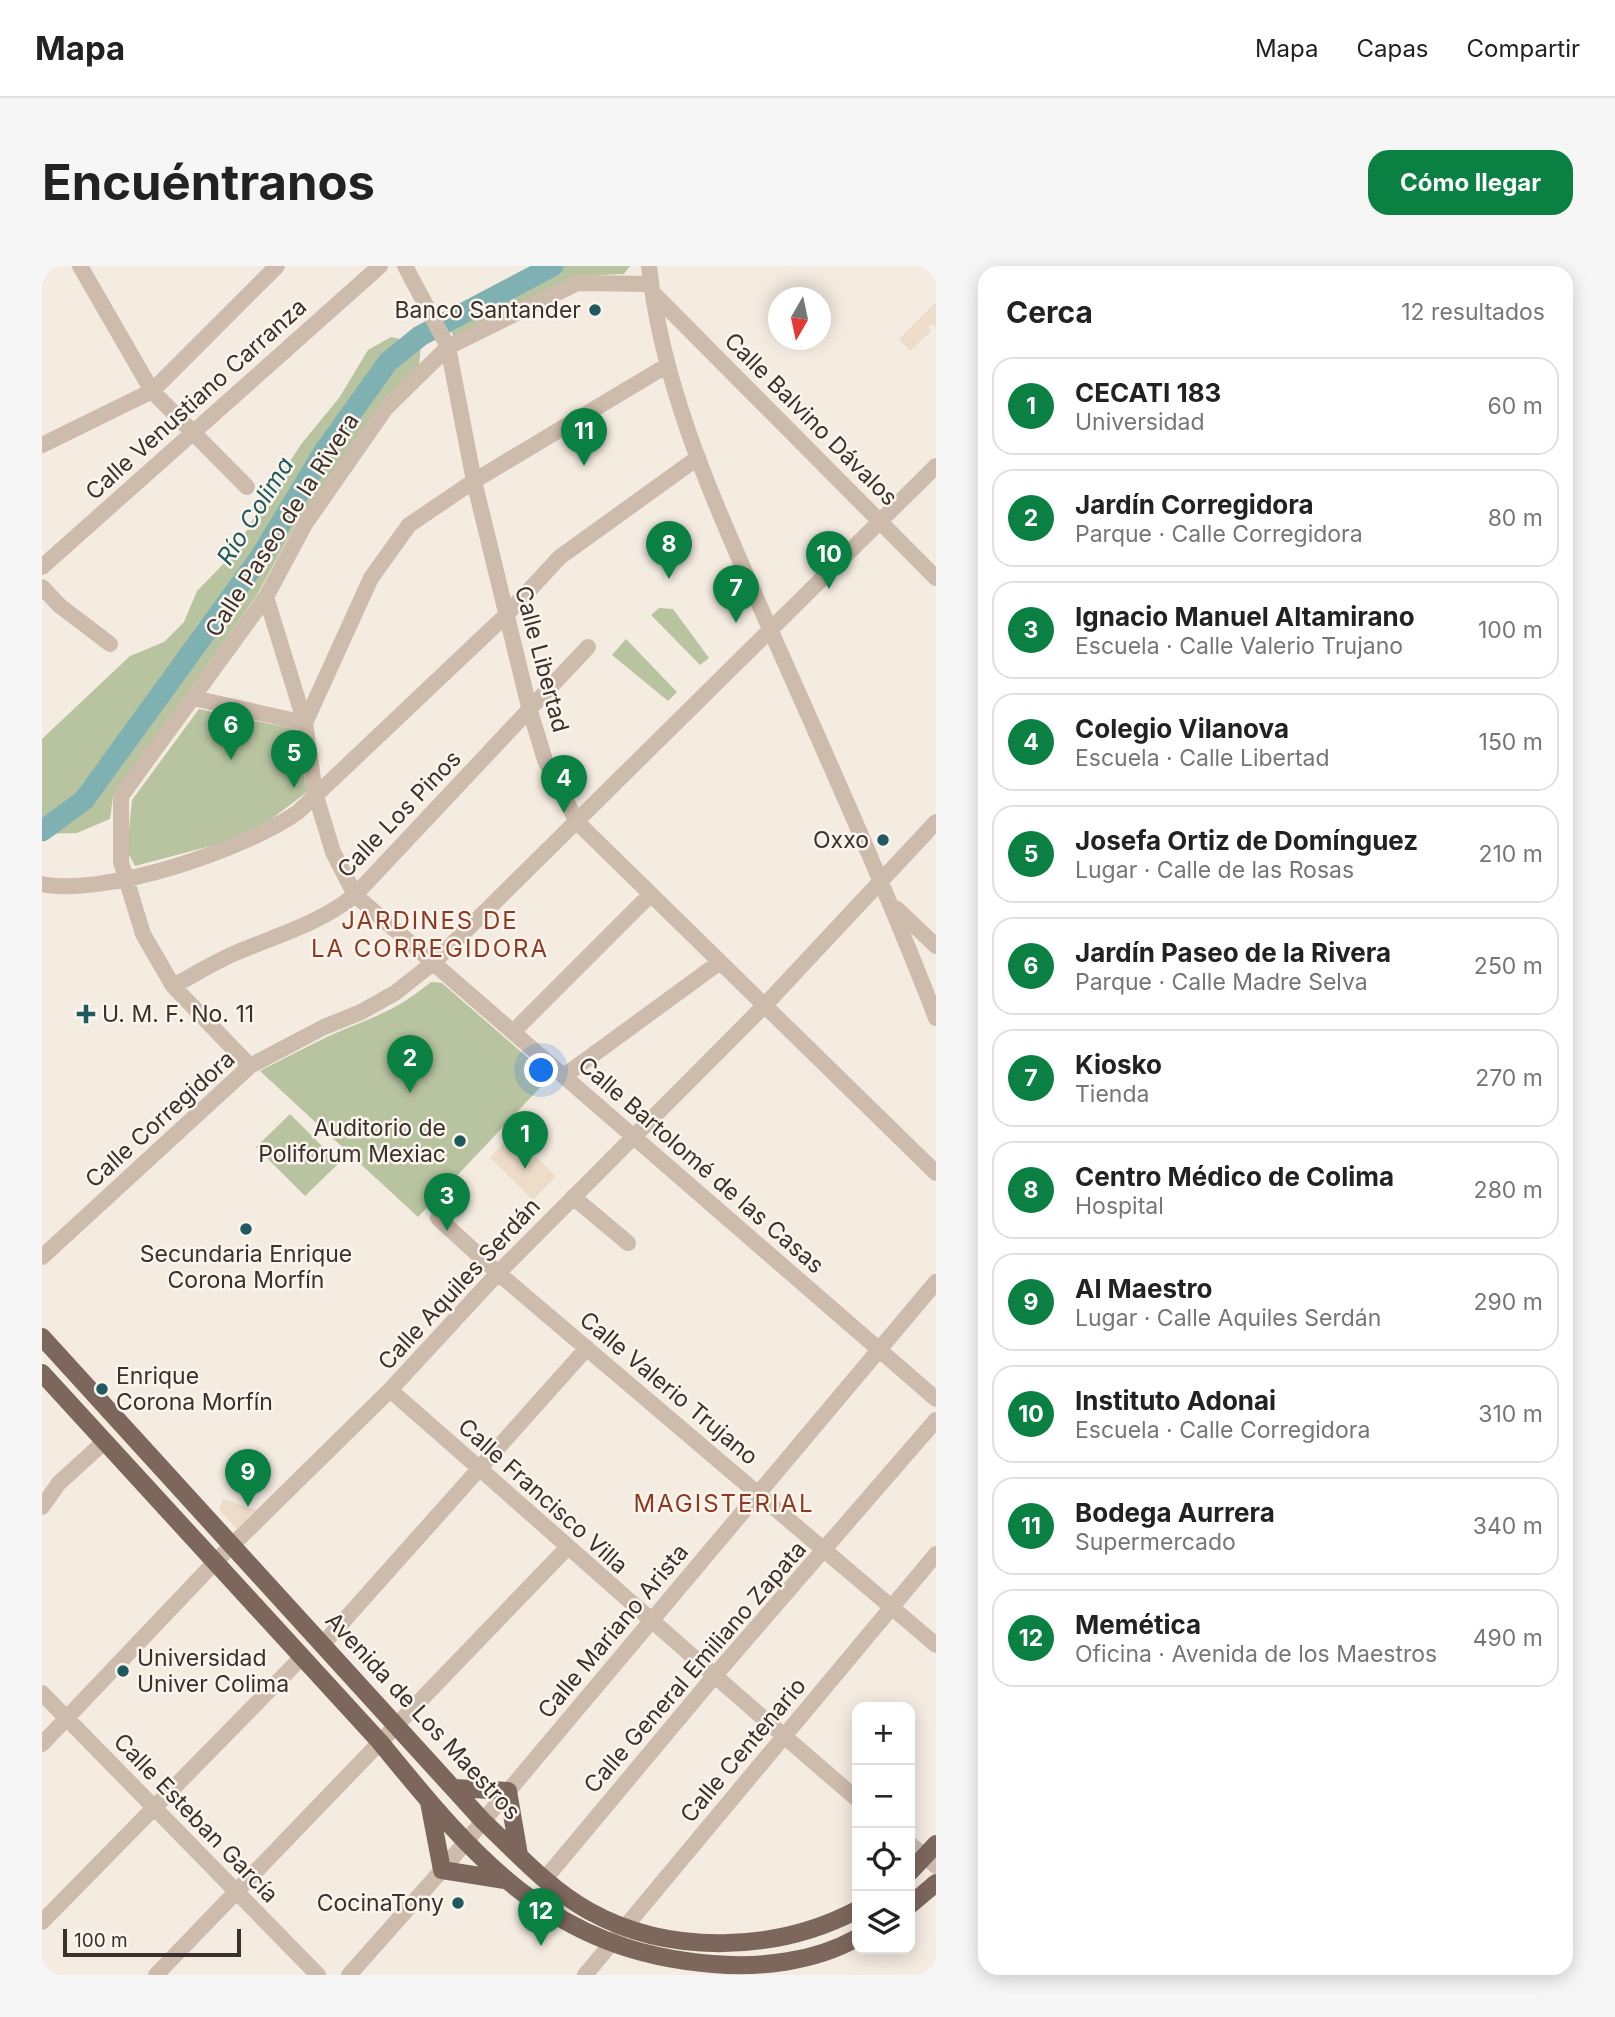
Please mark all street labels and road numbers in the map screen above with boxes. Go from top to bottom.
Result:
street label: Calle Venustiano Carranza [80,292,312,506]
street label: Calle Balvino Dávalos [719,327,903,511]
street label: Calle Paseo de la Rivera [199,408,365,642]
street label: Calle Libertad [509,583,575,735]
street label: Calle Los Pinos [331,745,467,883]
street label: Calle Corregidora [80,1045,240,1193]
street label: Calle Bartolomé de las Casas [573,1051,829,1279]
street label: Calle Aquiles Serdán [372,1192,546,1376]
street label: Calle Valerio Trujano [574,1305,764,1471]
street label: Calle Francisco Villa [452,1412,634,1580]
street label: Calle General Emiliano Zapata [578,1535,812,1799]
street label: Calle Mariano Arista [532,1538,694,1724]
street label: Avenida de Los Maestros [320,1607,526,1825]
street label: Calle Centenario [674,1672,812,1828]
street label: Calle Esteban García [108,1727,284,1909]

